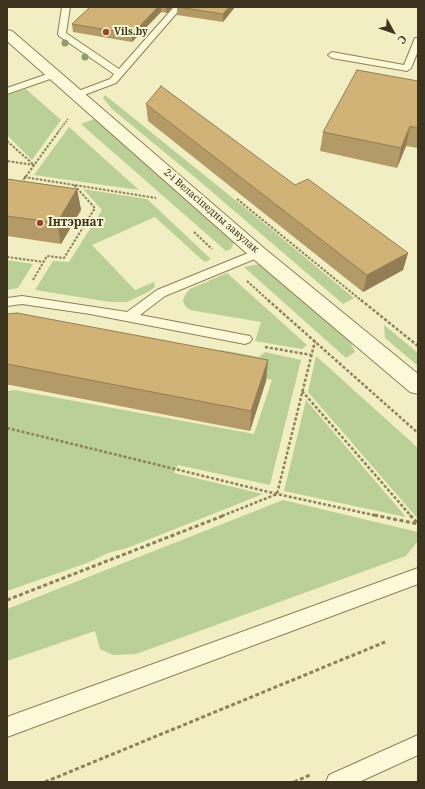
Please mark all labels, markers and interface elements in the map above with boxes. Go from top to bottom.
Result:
north arrow [373,12,413,52]
place label: Vils.by [114,26,148,38]
marker: Vils.by [101,27,111,37]
text: С [395,32,411,48]
street label: 2-і Веласіпедны завулак [161,166,261,256]
place label: Інтэрнат [48,216,103,230]
marker: Інтэрнат [35,218,45,228]

